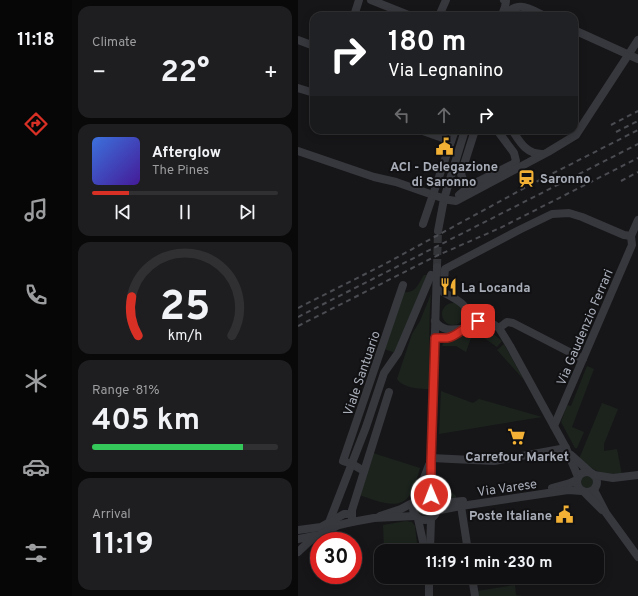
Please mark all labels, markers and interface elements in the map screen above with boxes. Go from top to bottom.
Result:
text: 180 m [388,25,466,61]
icon: right [322,28,374,80]
text: 11:18 [17,29,55,52]
text: Climate [92,35,137,51]
text: 22° [160,55,210,92]
text: − [92,60,106,87]
text: + [264,60,278,87]
text: Via Legnanino [388,60,503,83]
icon: left [391,104,413,126]
icon: ahead [433,104,455,126]
icon: right [475,104,497,126]
icon: directions [22,110,50,138]
public building icon: ACI - Delegazione di Saronno [434,137,454,157]
text: Afterglow [152,144,221,163]
place label: ACI - Delegazione di Saronno [390,160,498,191]
text: The Pines [152,163,209,179]
station icon: Saronno [517,168,537,188]
place label: Saronno [540,172,591,188]
icon: music [22,196,50,224]
icon: previous [112,201,134,223]
icon: pause [174,201,196,223]
icon: next [236,201,258,223]
street label: Via Gaudenzio Ferrari [554,267,618,388]
restaurant icon: La Locanda [438,277,458,297]
icon: phone [22,281,50,309]
place label: La Locanda [461,281,530,297]
text: 25 [160,282,210,335]
pin [461,304,495,338]
icon: arrive [467,310,489,332]
text: km/h [168,327,202,345]
street label: Viale Santuario [341,329,385,418]
icon: climate [22,367,50,395]
text: Range · 81% [92,383,159,399]
text: 405 km [92,403,200,440]
supermarket icon: Carrefour Market [507,427,527,447]
place label: Carrefour Market [465,450,569,466]
icon: car [22,453,50,481]
position arrow [410,474,452,516]
street label: Via Varese [476,477,538,501]
public building icon: Poste Italiane [555,505,575,525]
text: Arrival [92,507,131,523]
place label: Poste Italiane [469,509,552,525]
text: 11:19 [92,527,154,564]
speed limit sign: 30 [310,532,362,584]
icon: filters [22,539,50,567]
text: 11:19 · 1 min · 230 m [426,554,552,573]

